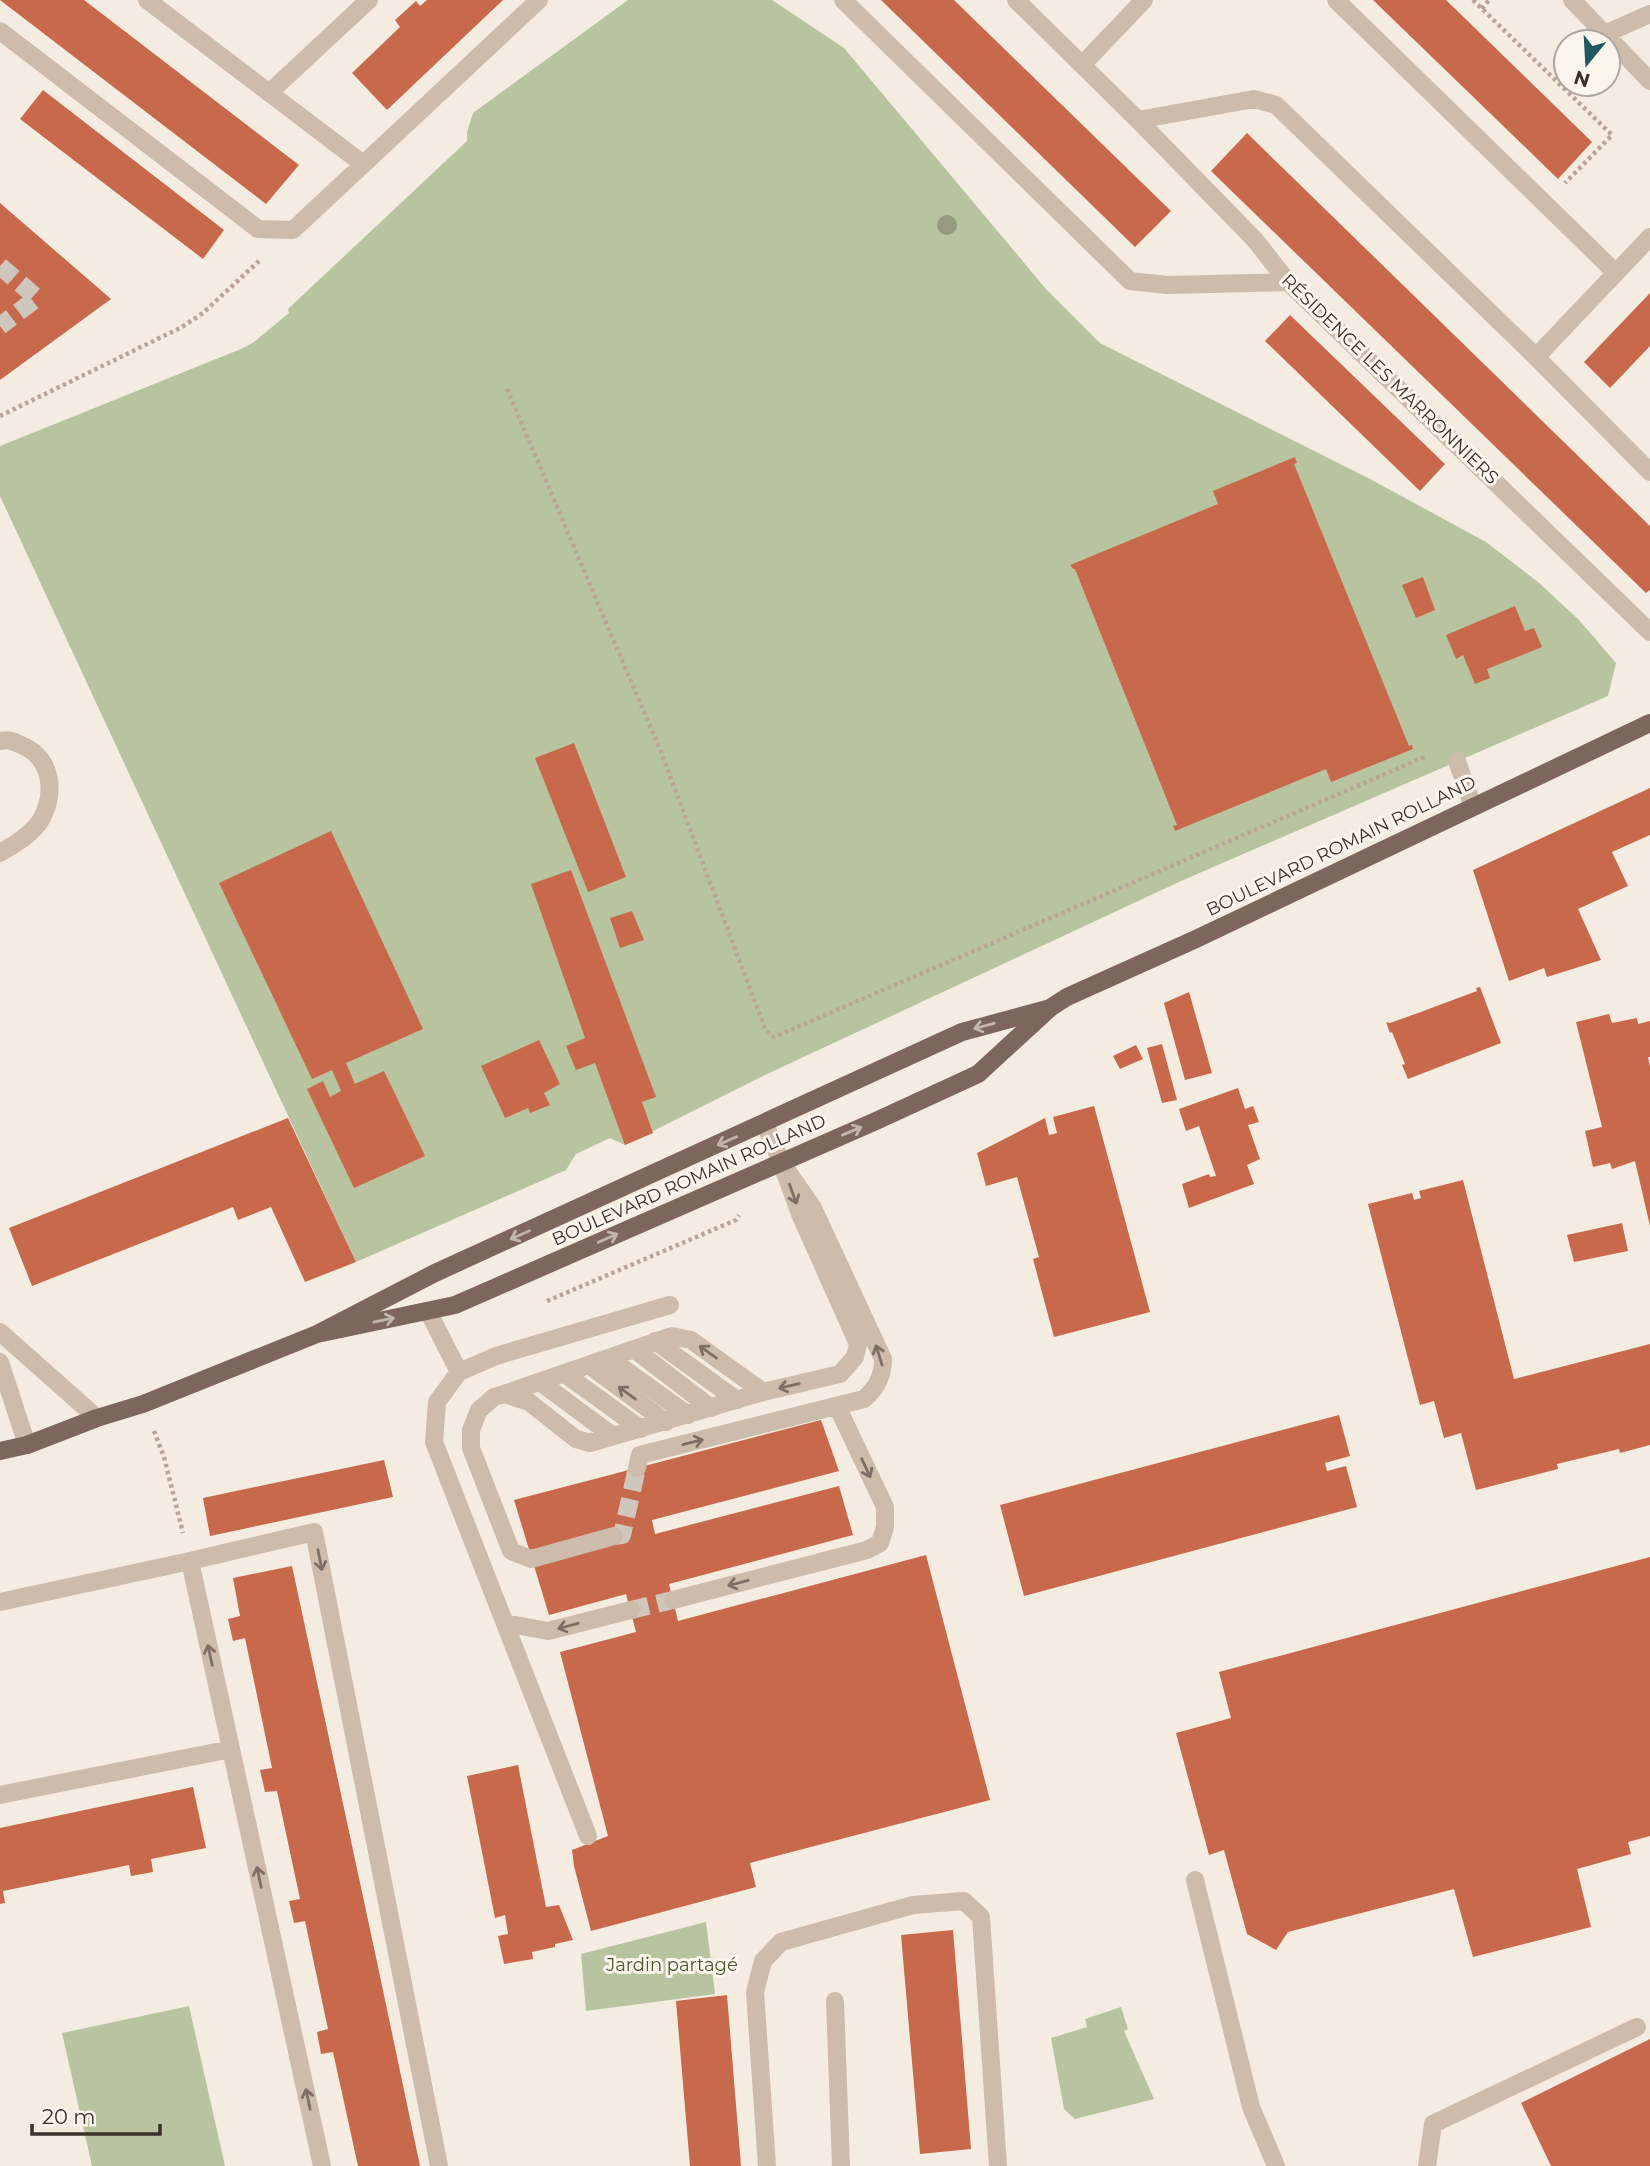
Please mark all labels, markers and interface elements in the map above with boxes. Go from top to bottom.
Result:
north arrow [1552,28,1622,98]
text: N [1571,65,1593,92]
street label: RÉSIDENCE LES MARRONNIERS [1277,269,1503,489]
street label: BOULEVARD ROMAIN ROLLAND [1202,771,1480,921]
one-way arrow [973,1020,996,1033]
street label: BOULEVARD ROMAIN ROLLAND [549,1109,829,1251]
one-way arrow [841,1124,863,1137]
one-way arrow [717,1135,738,1148]
one-way arrow [788,1182,800,1204]
one-way arrow [510,1229,531,1242]
one-way arrow [596,1231,618,1244]
one-way arrow [372,1312,395,1326]
one-way arrow [699,1345,718,1359]
one-way arrow [872,1345,885,1367]
one-way arrow [778,1380,801,1393]
one-way arrow [619,1386,637,1401]
one-way arrow [681,1435,704,1448]
one-way arrow [860,1457,873,1478]
one-way arrow [313,1548,327,1571]
one-way arrow [727,1578,749,1591]
one-way arrow [557,1620,580,1633]
one-way arrow [203,1644,217,1667]
one-way arrow [252,1866,265,1889]
park label: Jardin partagé [605,1954,738,1976]
one-way arrow [300,2088,314,2111]
scale bar [32,2092,159,2136]
text: 20 m [42,2104,96,2129]

